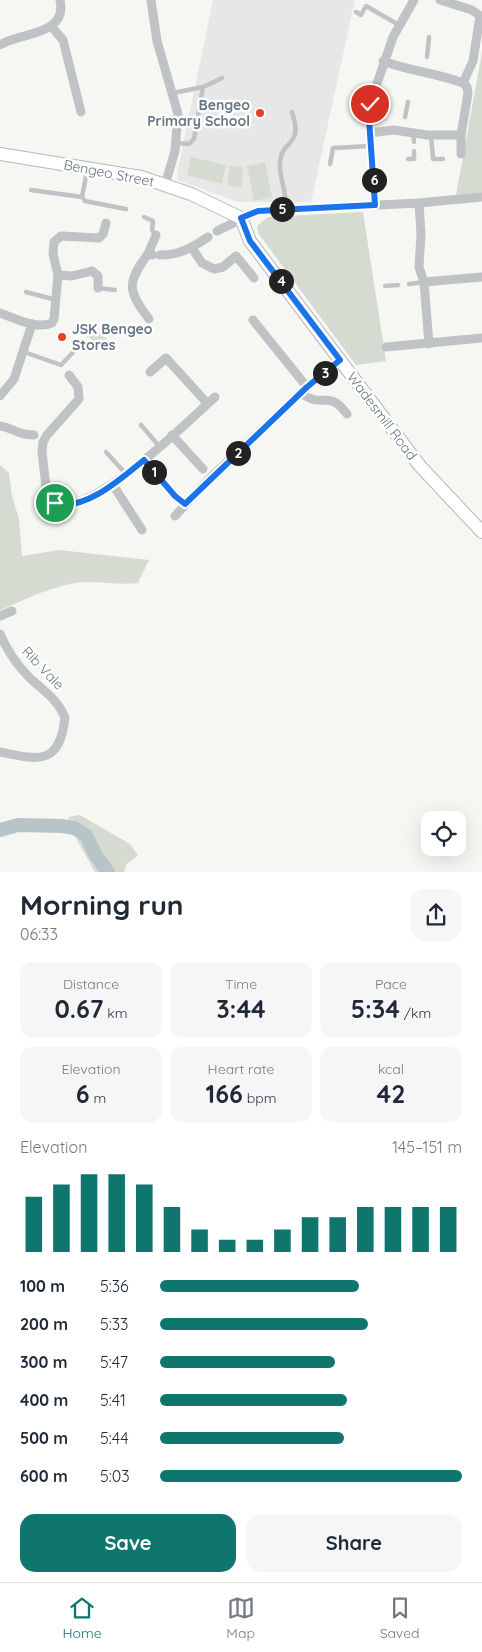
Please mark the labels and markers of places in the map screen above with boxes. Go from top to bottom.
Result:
pin [349,83,391,125]
place label: Bengeo Primary School [147,96,250,130]
marker: Bengeo Primary School [254,107,266,119]
pin: 6 [362,168,386,192]
pin: 5 [270,196,294,222]
pin: 4 [268,268,294,294]
place label: JSK Bengeo Stores [72,320,153,354]
marker: JSK Bengeo Stores [56,331,68,343]
pin: 3 [312,360,338,386]
pin: 2 [226,440,250,466]
pin: 1 [142,460,166,484]
pin [34,482,76,524]

